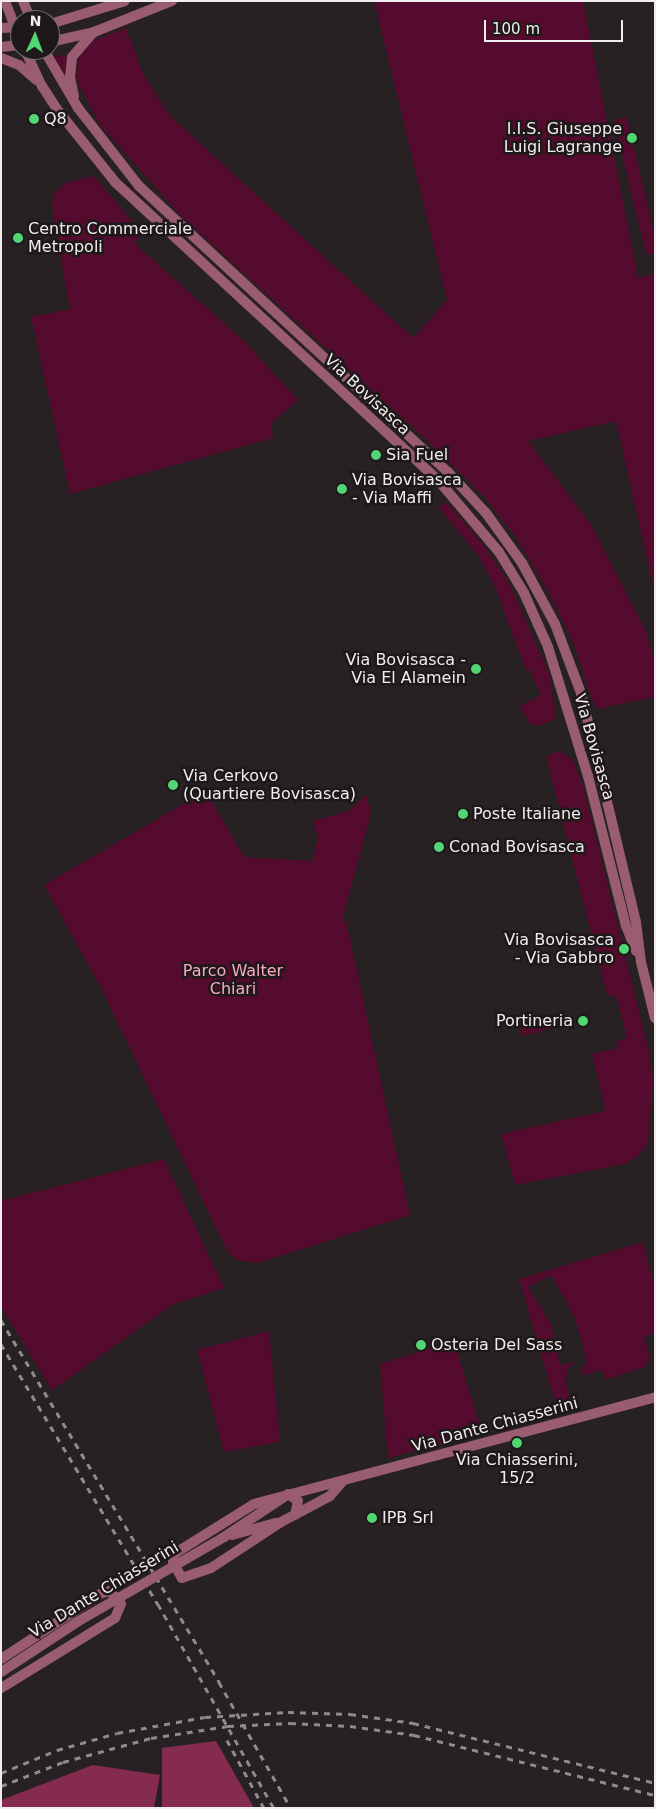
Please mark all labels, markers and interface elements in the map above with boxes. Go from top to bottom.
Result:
north arrow [10,10,60,60]
scale bar [486,10,625,42]
text: N [29,13,42,29]
text: 100 m [492,20,540,38]
place label: Q8 [44,109,67,129]
marker: Q8 [28,113,40,125]
place label: I.I.S. Giuseppe Luigi Lagrange [504,119,622,157]
marker: I.I.S. Giuseppe Luigi Lagrange [626,132,638,144]
place label: Centro Commerciale Metropoli [28,219,192,257]
marker: Centro Commerciale Metropoli [12,232,24,244]
street label: Via Bovisasca [320,351,414,439]
place label: Sia Fuel [386,445,448,465]
marker: Sia Fuel [370,449,382,461]
place label: Via Bovisasca - Via Maffi [352,470,462,508]
marker: Via Bovisasca - Via Maffi [336,483,348,495]
place label: Via Bovisasca - Via El Alamein [345,650,466,688]
marker: Via Bovisasca - Via El Alamein [470,663,482,675]
street label: Via Bovisasca [570,692,618,802]
place label: Via Cerkovo (Quartiere Bovisasca) [183,766,356,804]
marker: Via Cerkovo (Quartiere Bovisasca) [167,779,179,791]
place label: Poste Italiane [473,804,581,824]
marker: Poste Italiane [457,808,469,820]
place label: Conad Bovisasca [449,837,585,857]
marker: Conad Bovisasca [433,841,445,853]
place label: Via Bovisasca - Via Gabbro [504,930,614,968]
marker: Via Bovisasca - Via Gabbro [618,943,630,955]
park label: Parco Walter Chiari [183,961,283,999]
place label: Portineria [496,1011,573,1031]
marker: Portineria [577,1015,589,1027]
place label: Osteria Del Sass [431,1335,562,1355]
marker: Osteria Del Sass [415,1339,427,1351]
street label: Via Dante Chiasserini [410,1394,580,1456]
marker: Via Chiasserini, 15/2 [511,1437,523,1449]
place label: Via Chiasserini, 15/2 [456,1450,578,1488]
place label: IPB Srl [382,1508,434,1528]
marker: IPB Srl [366,1512,378,1524]
street label: Via Dante Chiasserini [26,1538,182,1642]

